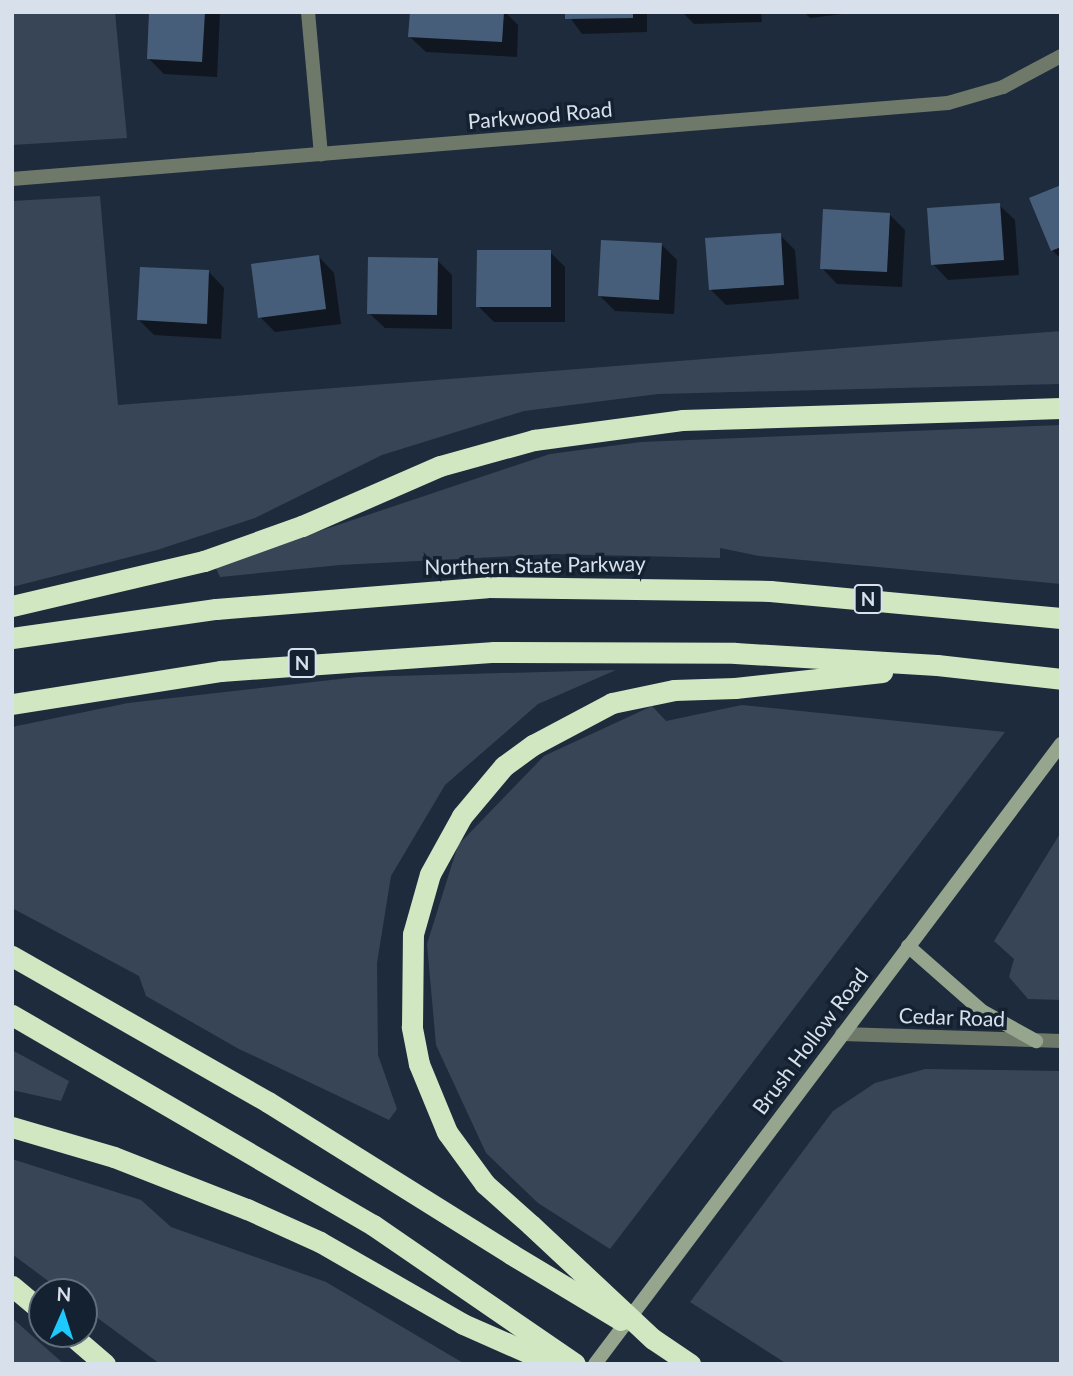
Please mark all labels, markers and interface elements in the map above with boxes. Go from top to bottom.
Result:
street label: Parkwood Road [467,96,613,134]
street label: Northern State Parkway [424,550,646,580]
road number: N [852,584,884,614]
road number: N [286,648,318,678]
street label: Brush Hollow Road [747,963,873,1119]
street label: Cedar Road [898,1003,1006,1031]
north arrow [28,1278,98,1348]
text: N [56,1282,72,1305]

